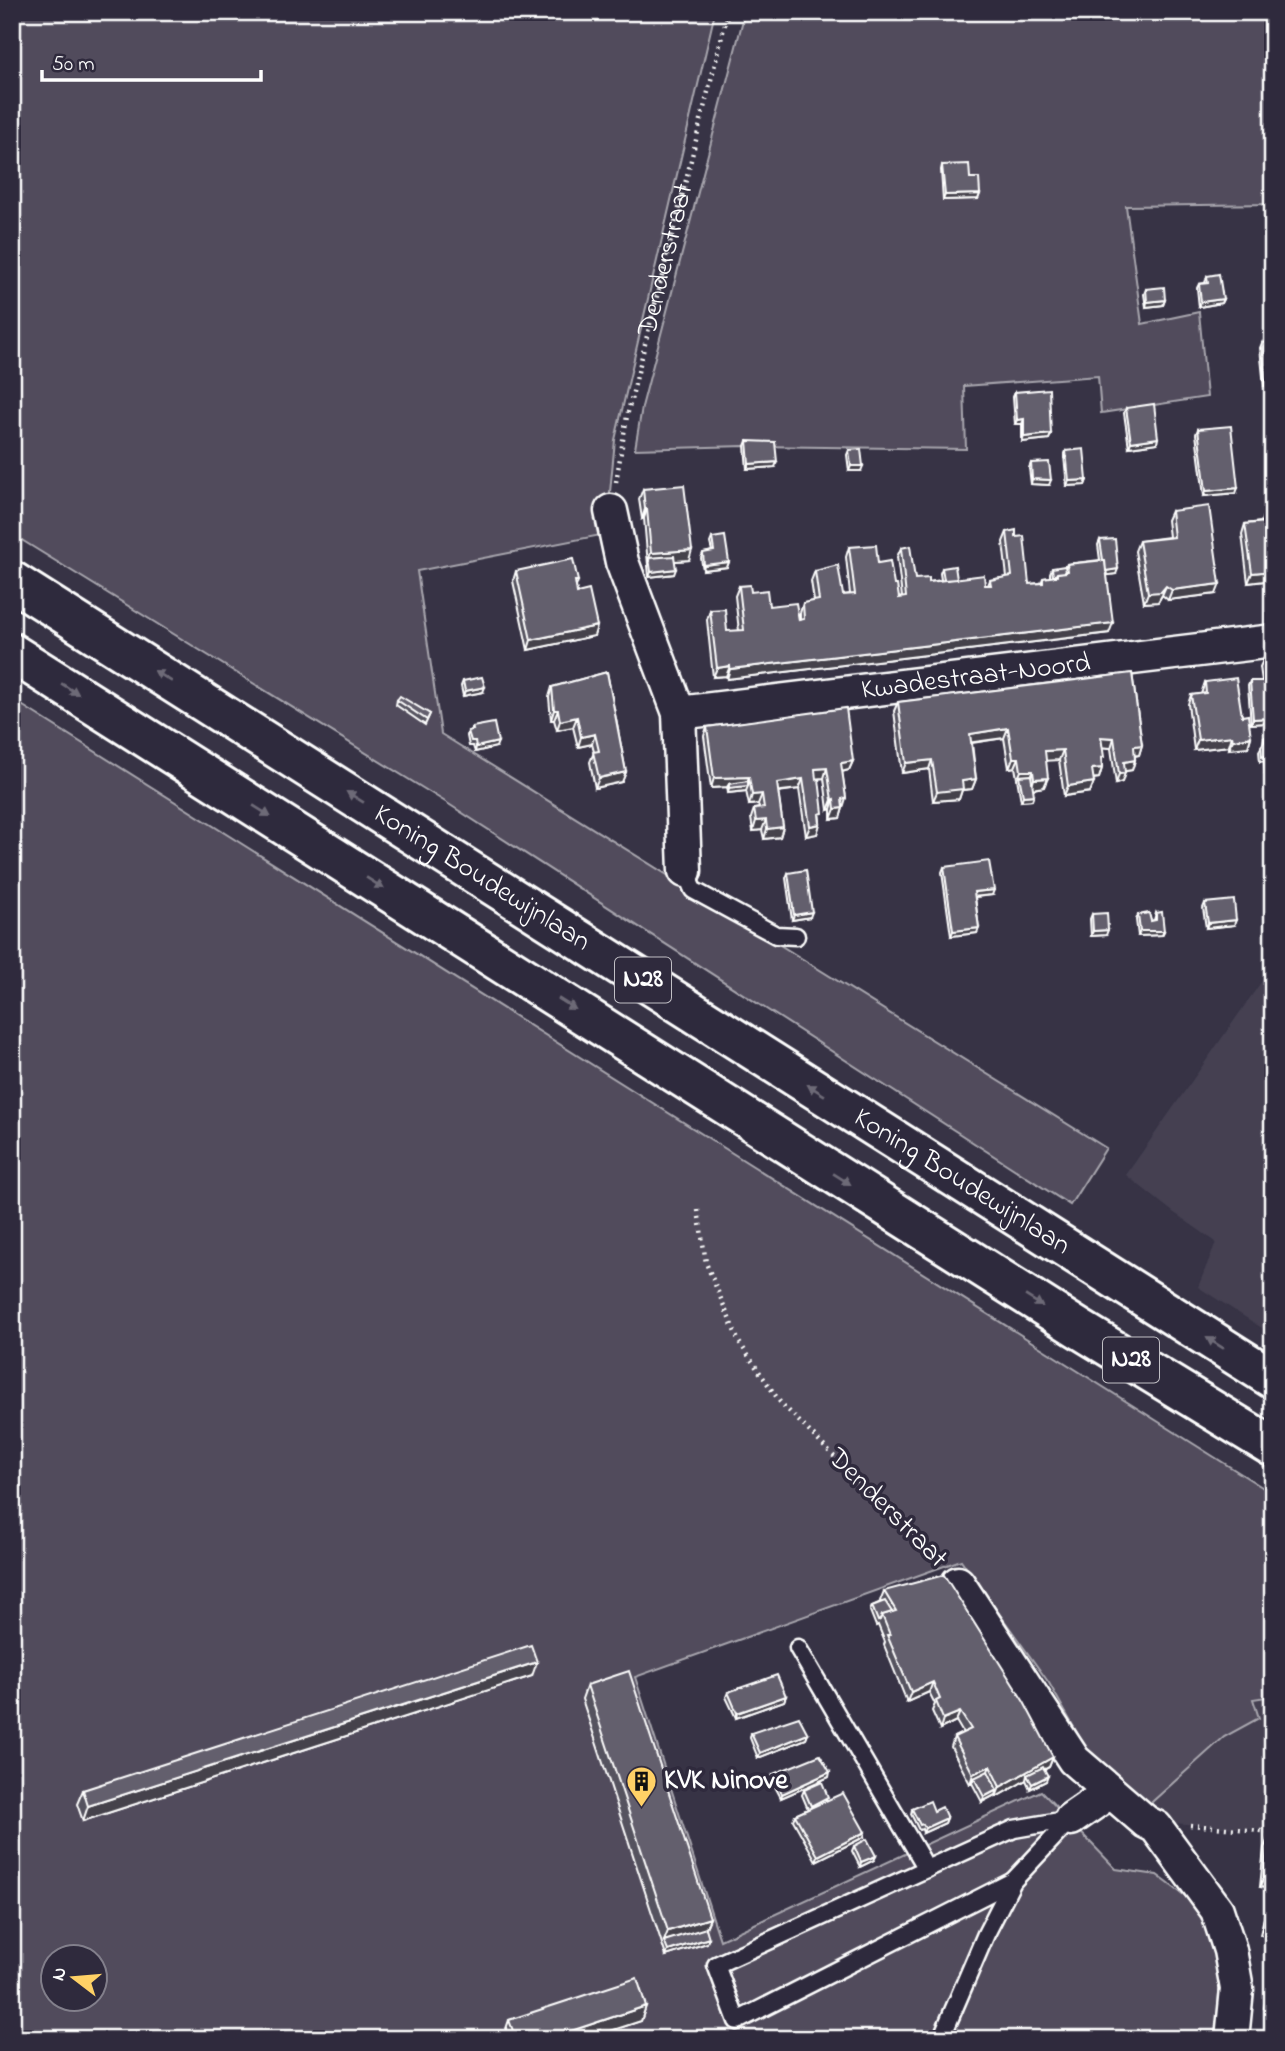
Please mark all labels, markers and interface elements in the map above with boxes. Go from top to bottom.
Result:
scale bar [42,38,261,82]
text: 50 m [52,50,95,80]
street label: Denderstraat [627,179,705,341]
street label: Kwadestraat-Noord [859,643,1093,711]
one-way arrow [153,669,172,682]
one-way arrow [60,683,80,696]
one-way arrow [345,791,365,804]
street label: Koning Boudewijnlaan [365,794,598,962]
one-way arrow [253,804,271,818]
one-way arrow [365,876,385,889]
road number: N28 [615,958,671,1002]
one-way arrow [557,998,577,1011]
one-way arrow [806,1083,826,1096]
street label: Koning Boudewijnlaan [845,1098,1078,1266]
one-way arrow [832,1172,852,1185]
one-way arrow [1025,1294,1044,1307]
one-way arrow [1205,1336,1225,1349]
road number: N28 [1103,1338,1159,1382]
street label: Denderstraat [817,1439,957,1579]
place label: KVK Ninove [664,1761,789,1802]
building icon: KVK Ninove [624,1764,658,1808]
north arrow [38,1942,108,2012]
text: N [45,1964,75,1984]

